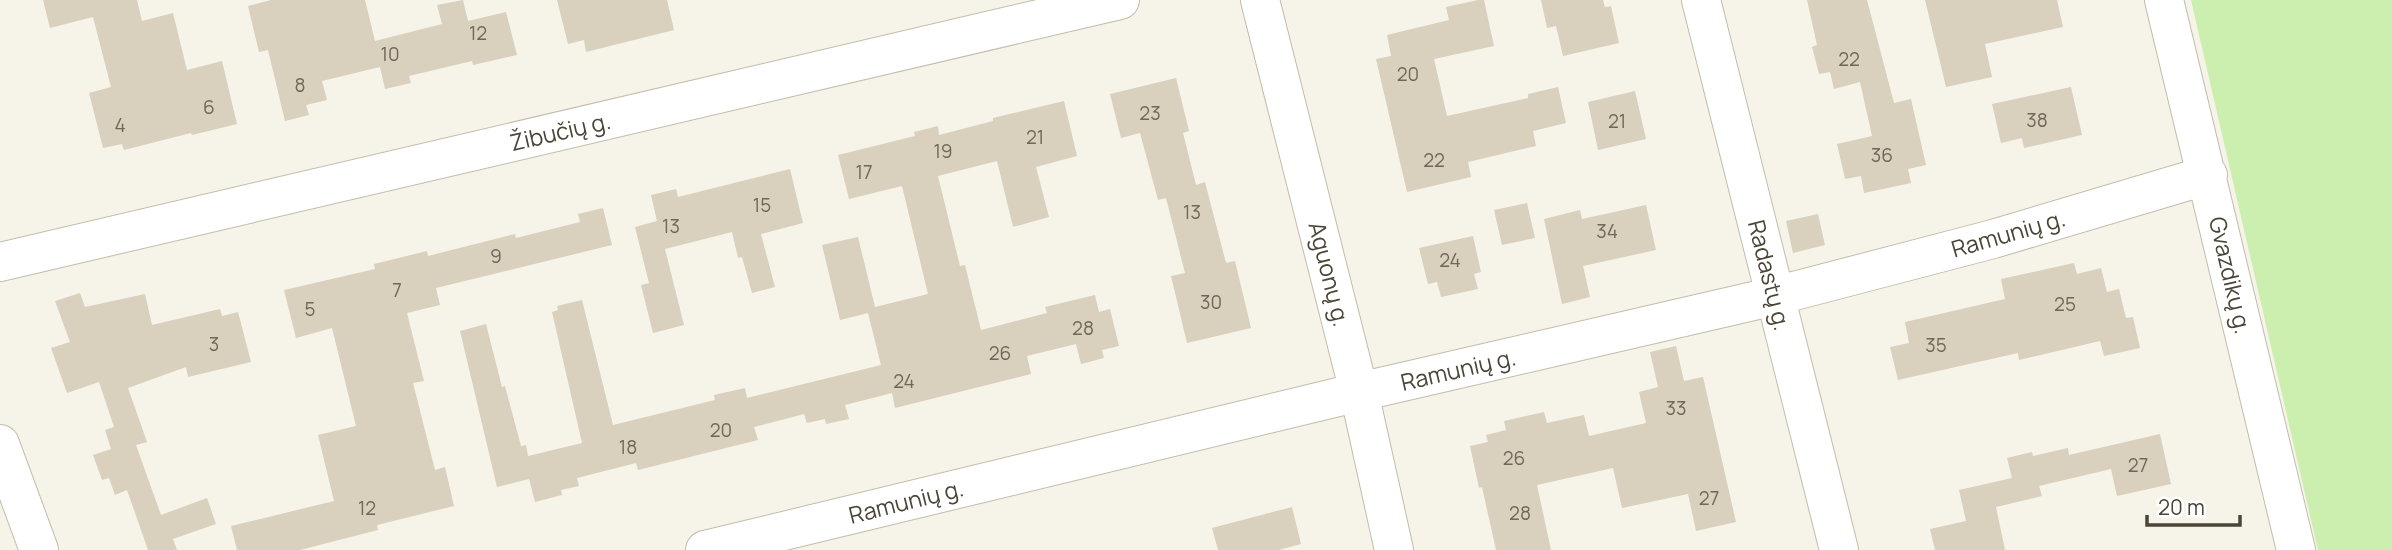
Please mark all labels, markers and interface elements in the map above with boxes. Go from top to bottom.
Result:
house number: 12 [469,20,487,46]
house number: 10 [380,41,400,67]
house number: 22 [1838,46,1860,72]
house number: 20 [1397,61,1419,87]
house number: 8 [294,72,306,98]
house number: 6 [203,94,215,120]
house number: 23 [1139,100,1161,126]
street label: Žibučių g. [507,104,613,158]
house number: 38 [2026,107,2048,133]
house number: 21 [1608,108,1626,134]
house number: 4 [114,112,126,138]
house number: 21 [1026,124,1044,150]
house number: 19 [933,138,953,164]
house number: 36 [1871,142,1893,168]
house number: 22 [1423,147,1445,173]
house number: 17 [856,159,872,185]
house number: 15 [753,192,771,218]
house number: 13 [1183,199,1201,225]
street label: Ramunių g. [1947,201,2069,265]
house number: 13 [662,213,680,239]
street label: Gvazdikų g. [2202,213,2260,337]
street label: Radastų g. [1741,216,1799,334]
street label: Aguonų g. [1302,218,1358,330]
house number: 34 [1596,218,1618,244]
house number: 9 [490,243,502,269]
house number: 24 [1439,247,1461,273]
house number: 7 [392,277,402,303]
house number: 30 [1200,289,1222,315]
house number: 25 [2054,291,2076,317]
house number: 5 [305,296,316,322]
house number: 28 [1072,315,1094,341]
house number: 3 [209,331,219,357]
house number: 35 [1925,332,1947,358]
house number: 26 [989,340,1011,366]
street label: Ramunių g. [1397,340,1519,398]
house number: 24 [893,368,915,394]
house number: 33 [1665,395,1687,421]
house number: 20 [710,417,732,443]
house number: 18 [619,434,637,460]
house number: 26 [1503,445,1525,471]
house number: 27 [2128,452,2148,478]
street label: Ramunių g. [845,471,967,531]
scale bar [2147,484,2240,528]
house number: 27 [1699,485,1719,511]
text: 20 m [2158,493,2205,521]
house number: 12 [358,495,376,521]
house number: 28 [1509,500,1531,526]

